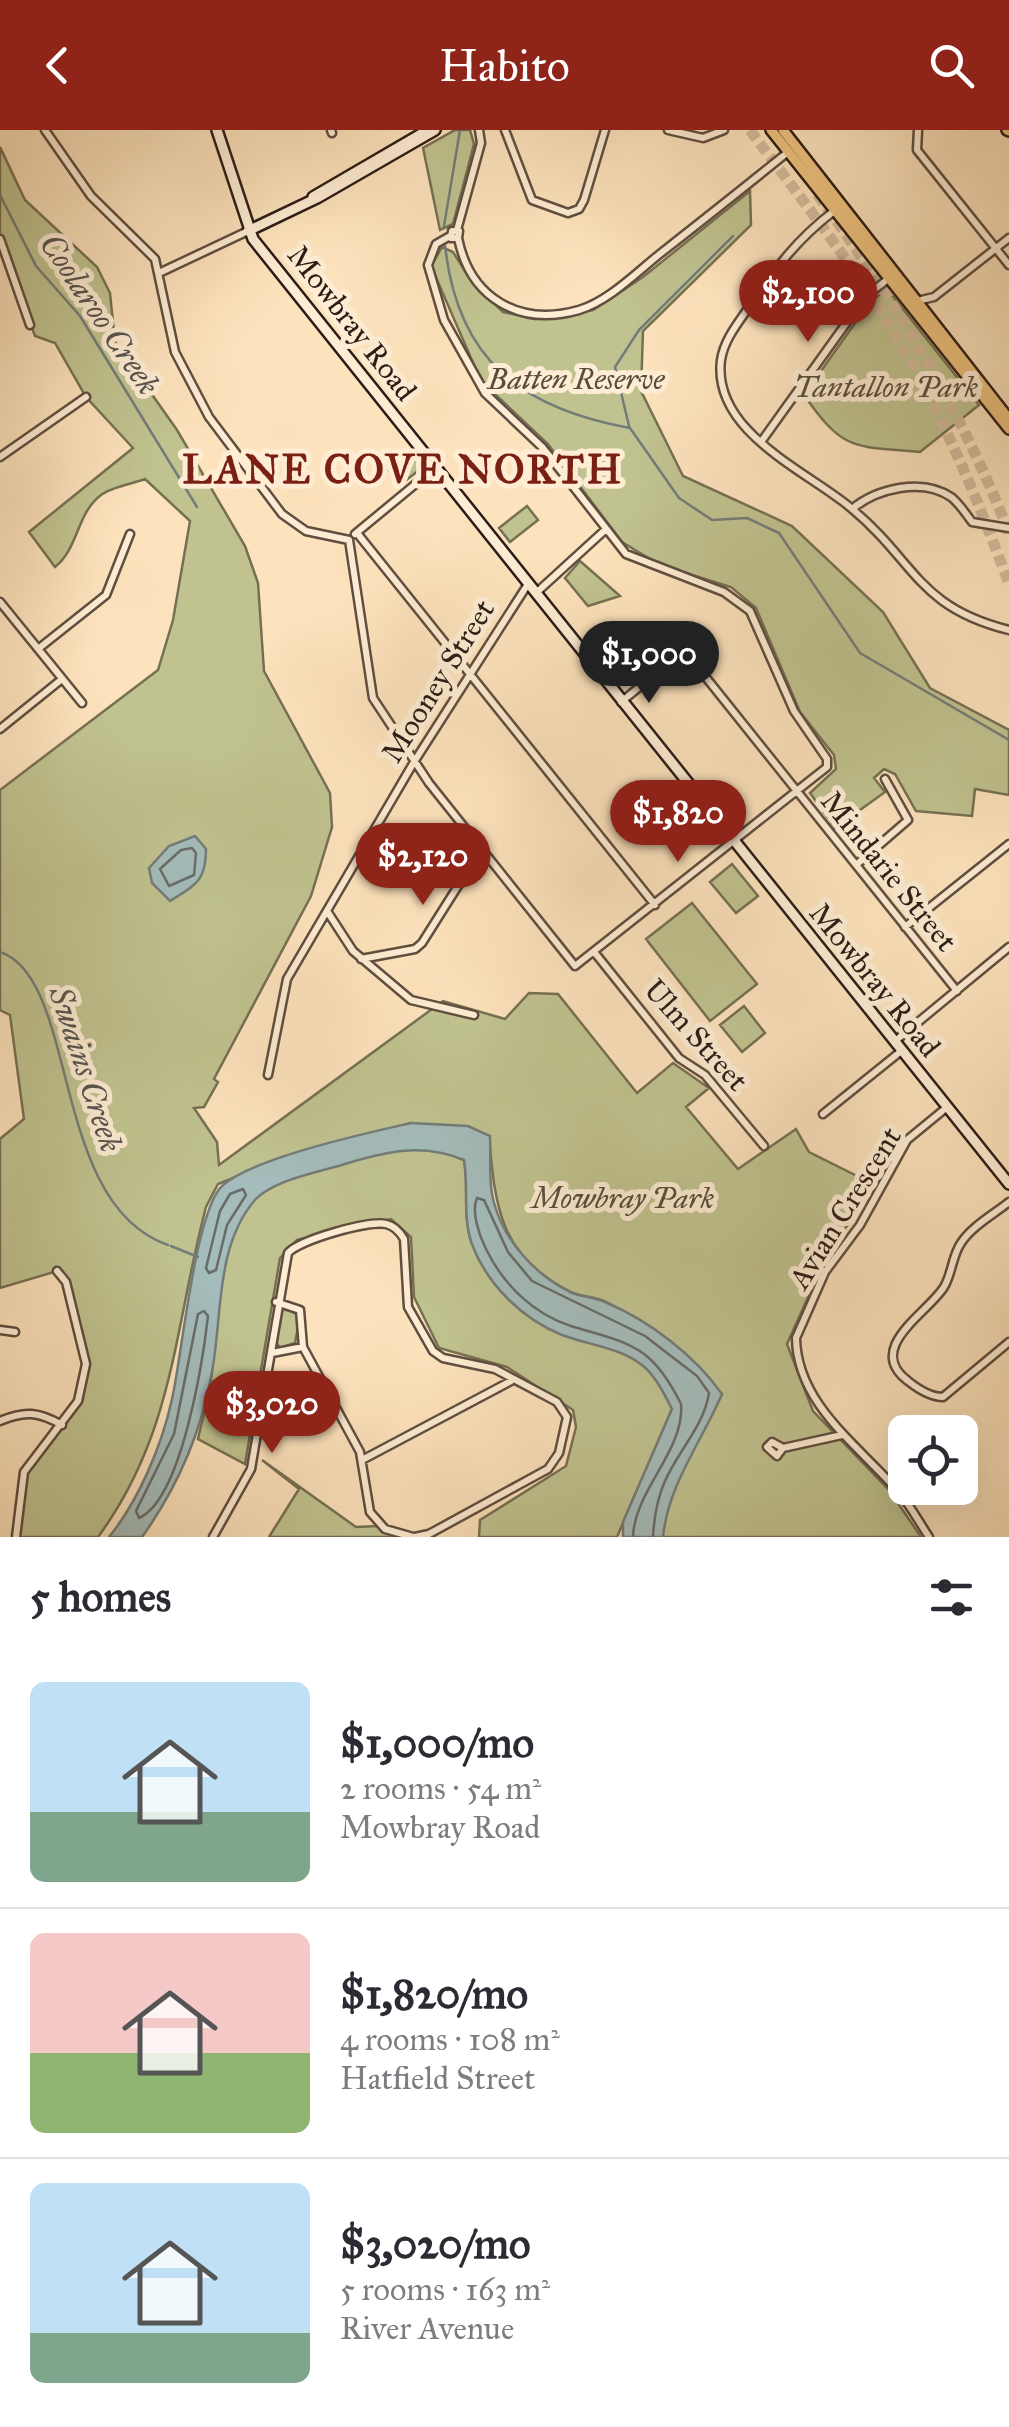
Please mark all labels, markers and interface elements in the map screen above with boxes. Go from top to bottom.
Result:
icon: back [30,38,85,93]
text: Habito [439,38,570,93]
icon: search [924,38,979,93]
water label: Coolaroo Creek [31,226,168,402]
street label: Mowbray Road [280,238,424,408]
pin: $2,100 [727,260,889,345]
text: $2,100 [761,273,855,312]
park label: Batten Reserve [486,361,665,397]
park label: Tantallon Park [794,369,978,405]
district label: LANE COVE NORTH [182,445,624,494]
street label: Mooney Street [374,593,502,769]
pin: $1,000 [568,621,730,706]
text: $1,000 [601,634,697,673]
pin: $1,820 [597,780,759,865]
street label: Mindarie Street [813,784,965,959]
text: $1,820 [632,793,724,832]
pin: $2,120 [342,823,504,908]
text: $2,120 [378,836,468,875]
street label: Mowbray Road [802,896,948,1064]
street label: Ulm Street [636,972,756,1099]
water label: Swains Creek [40,980,131,1157]
street label: Avian Crescent [780,1120,909,1297]
park label: Mowbray Park [529,1180,714,1216]
pin: $3,020 [191,1371,353,1456]
text: $3,020 [225,1384,319,1423]
map controls [888,1415,978,1505]
button: locate [888,1415,978,1505]
icon: filters [924,1570,979,1625]
text: 5 homes [30,1571,171,1623]
text: $1,000/mo [340,1717,534,1769]
icon: home [110,1722,230,1842]
text: 2 rooms · 54 m² [340,1769,541,1808]
text: Mowbray Road [340,1808,540,1847]
text: $1,820/mo [340,1968,528,2020]
icon: home [110,1973,230,2093]
text: 4 rooms · 108 m² [340,2020,560,2059]
text: Hatfield Street [340,2059,535,2098]
text: $3,020/mo [340,2218,530,2270]
icon: home [110,2223,230,2343]
text: 5 rooms · 163 m² [340,2270,550,2309]
text: River Avenue [340,2309,514,2348]

